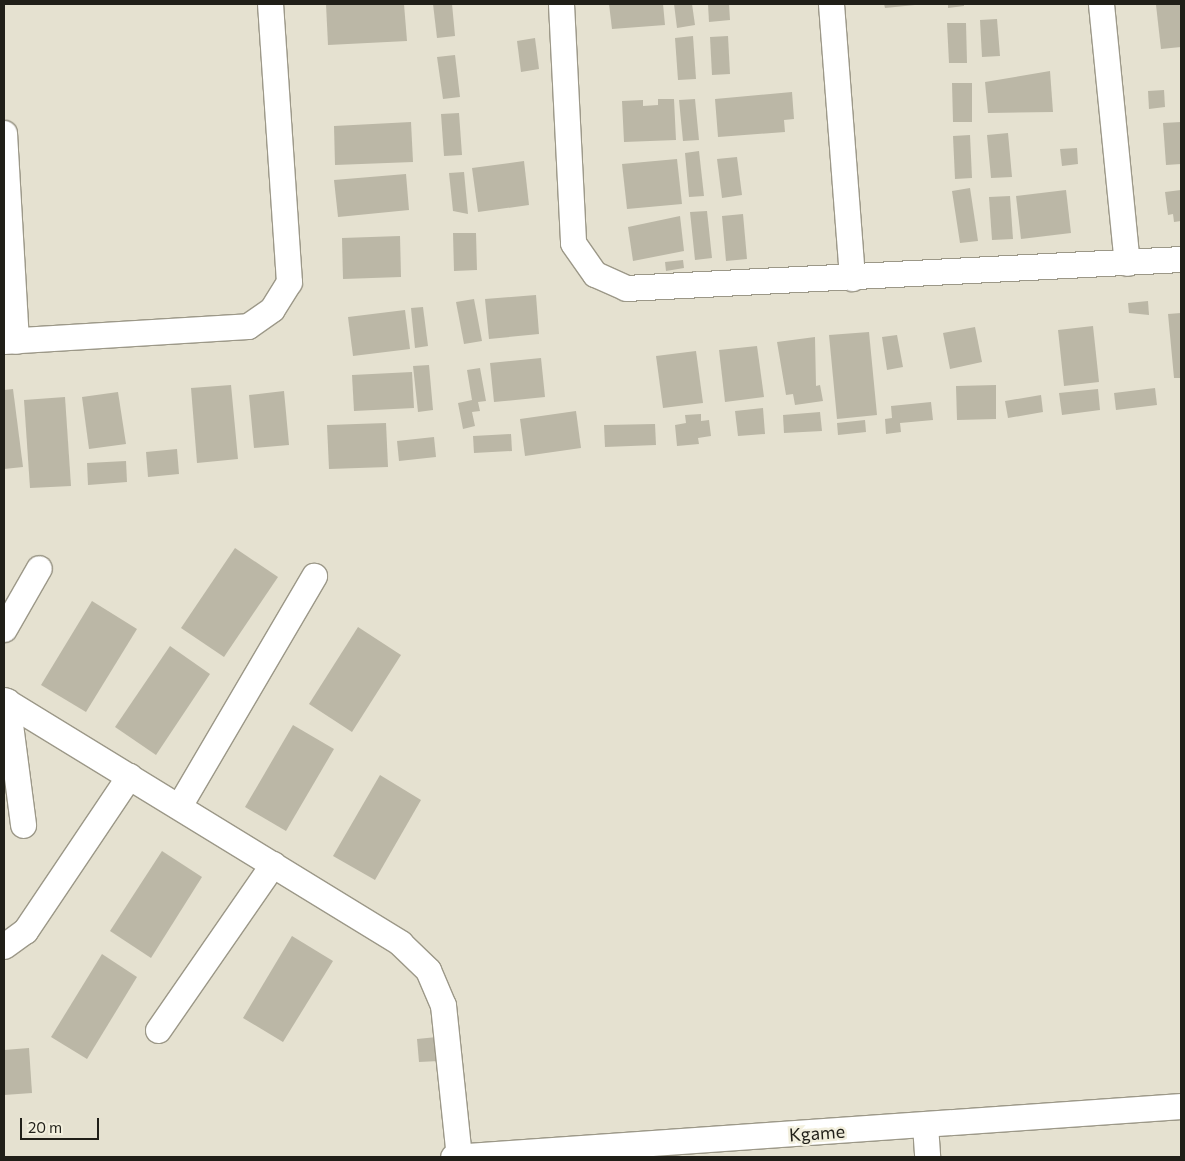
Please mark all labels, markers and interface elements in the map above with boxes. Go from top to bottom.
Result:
scale bar [22,1108,101,1140]
text: 20 m [28,1118,62,1136]
street label: Kgame [788,1120,846,1146]

